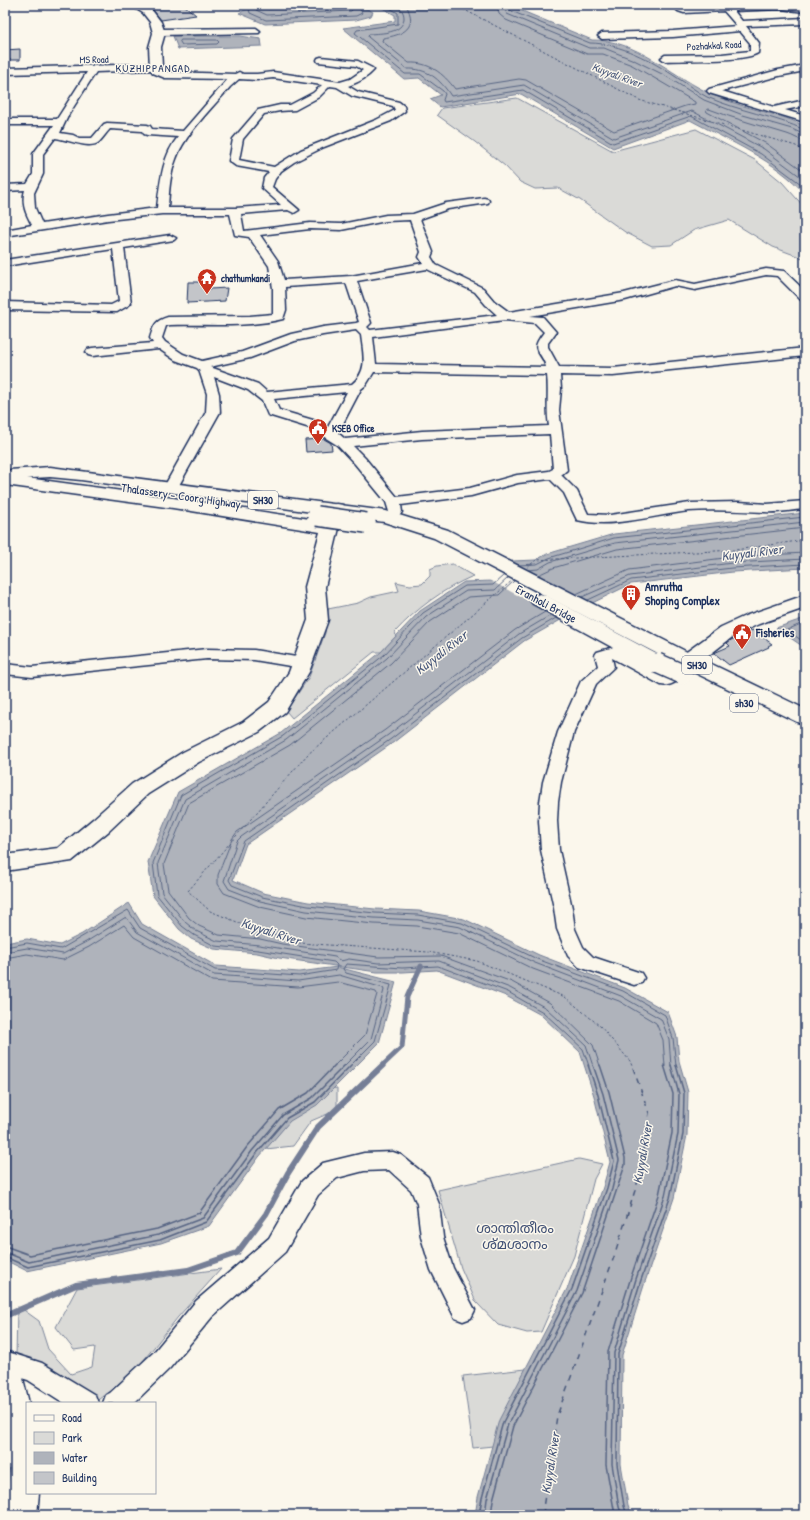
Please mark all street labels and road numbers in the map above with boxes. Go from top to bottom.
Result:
street label: Pozhakkal Road [686,38,742,53]
street label: MS Road [79,53,109,66]
street label: Thalassery - Coorg Highway [120,479,242,512]
road number: SH30 [248,491,278,509]
street label: Eranholi Bridge [513,580,580,627]
road number: SH30 [682,656,712,674]
road number: sh30 [730,694,758,712]

